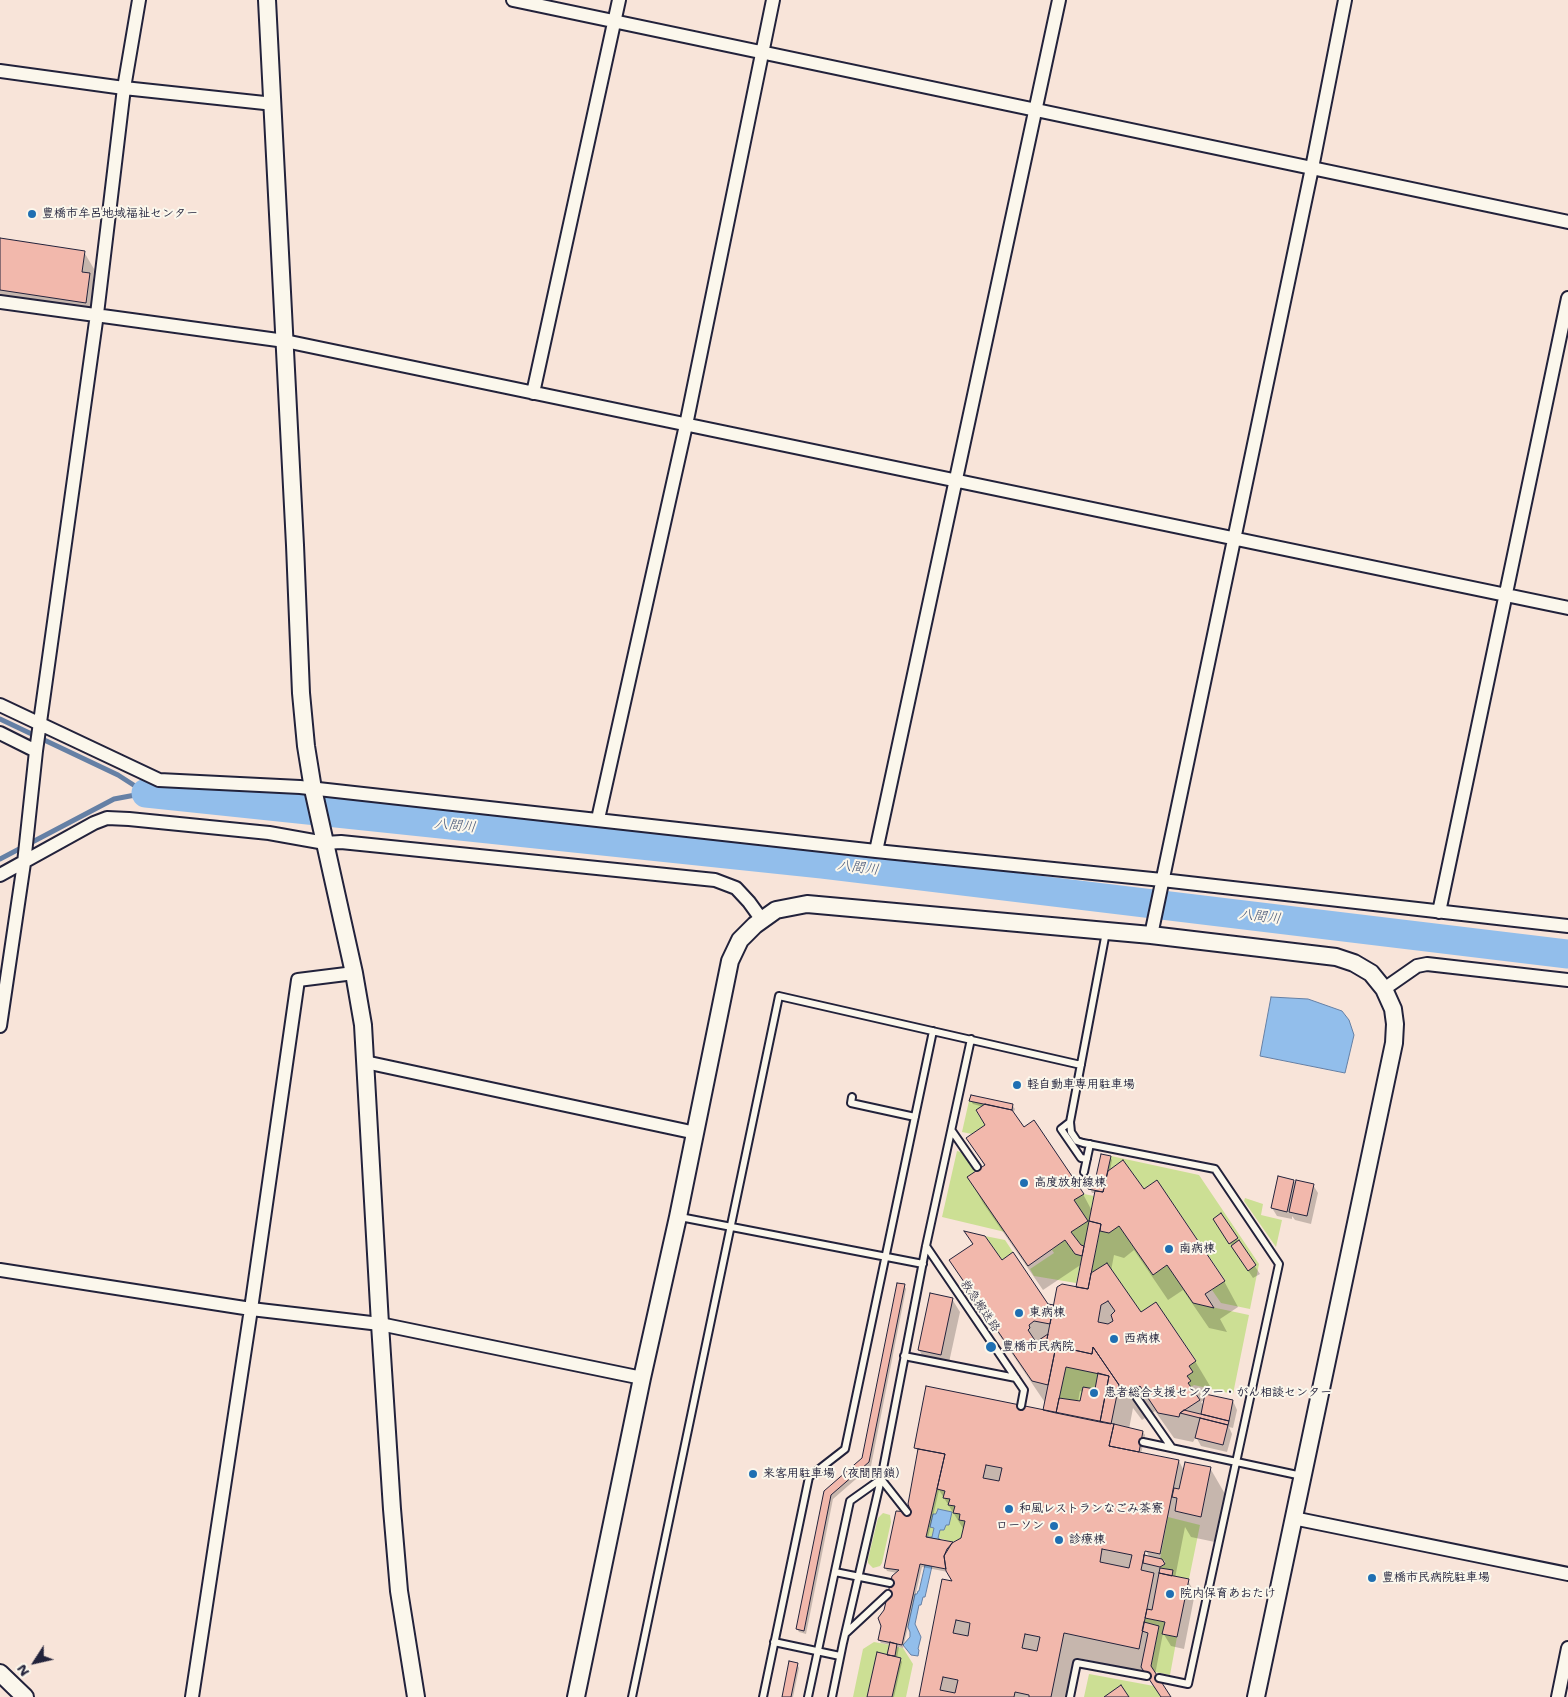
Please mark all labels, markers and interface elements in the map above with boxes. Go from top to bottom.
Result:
place label: 豊橋市牟呂地域福祉センター [42,207,198,221]
marker: 豊橋市牟呂地域福祉センター [26,208,38,220]
water label: 八間川 [433,815,477,837]
water label: 八間川 [836,857,880,879]
water label: 八間川 [1238,906,1282,928]
place label: 軽自動車専用駐車場 [1027,1078,1135,1092]
marker: 軽自動車専用駐車場 [1011,1079,1023,1091]
place label: 高度放射線棟 [1034,1176,1106,1190]
marker: 高度放射線棟 [1018,1177,1030,1189]
place label: 南病棟 [1179,1242,1215,1256]
marker: 南病棟 [1163,1243,1175,1255]
street label: 救急搬送路 [957,1277,1003,1335]
place label: 東病棟 [1029,1306,1065,1320]
marker: 東病棟 [1013,1307,1025,1319]
place label: 西病棟 [1124,1332,1160,1346]
marker: 西病棟 [1108,1333,1120,1345]
marker: 豊橋市民病院 [984,1340,998,1354]
place label: 豊橋市民病院 [1002,1340,1074,1354]
place label: 患者総合支援センター・がん相談センター [1104,1386,1332,1400]
marker: 患者総合支援センター・がん相談センター [1088,1387,1100,1399]
place label: 来客用駐車場（夜間閉鎖） [763,1467,907,1481]
marker: 来客用駐車場（夜間閉鎖） [747,1468,759,1480]
place label: 和風レストランなごみ茶寮 [1019,1502,1163,1516]
marker: 和風レストランなごみ茶寮 [1003,1503,1015,1515]
place label: ローソン [996,1519,1044,1533]
marker: ローソン [1048,1520,1060,1532]
place label: 診療棟 [1069,1533,1105,1547]
marker: 診療棟 [1053,1534,1065,1546]
place label: 豊橋市民病院駐車場 [1382,1571,1490,1585]
marker: 豊橋市民病院駐車場 [1366,1572,1378,1584]
place label: 院内保育あおたけ [1180,1587,1276,1601]
marker: 院内保育あおたけ [1164,1588,1176,1600]
north arrow [10,1637,60,1687]
text: N [12,1661,33,1680]

